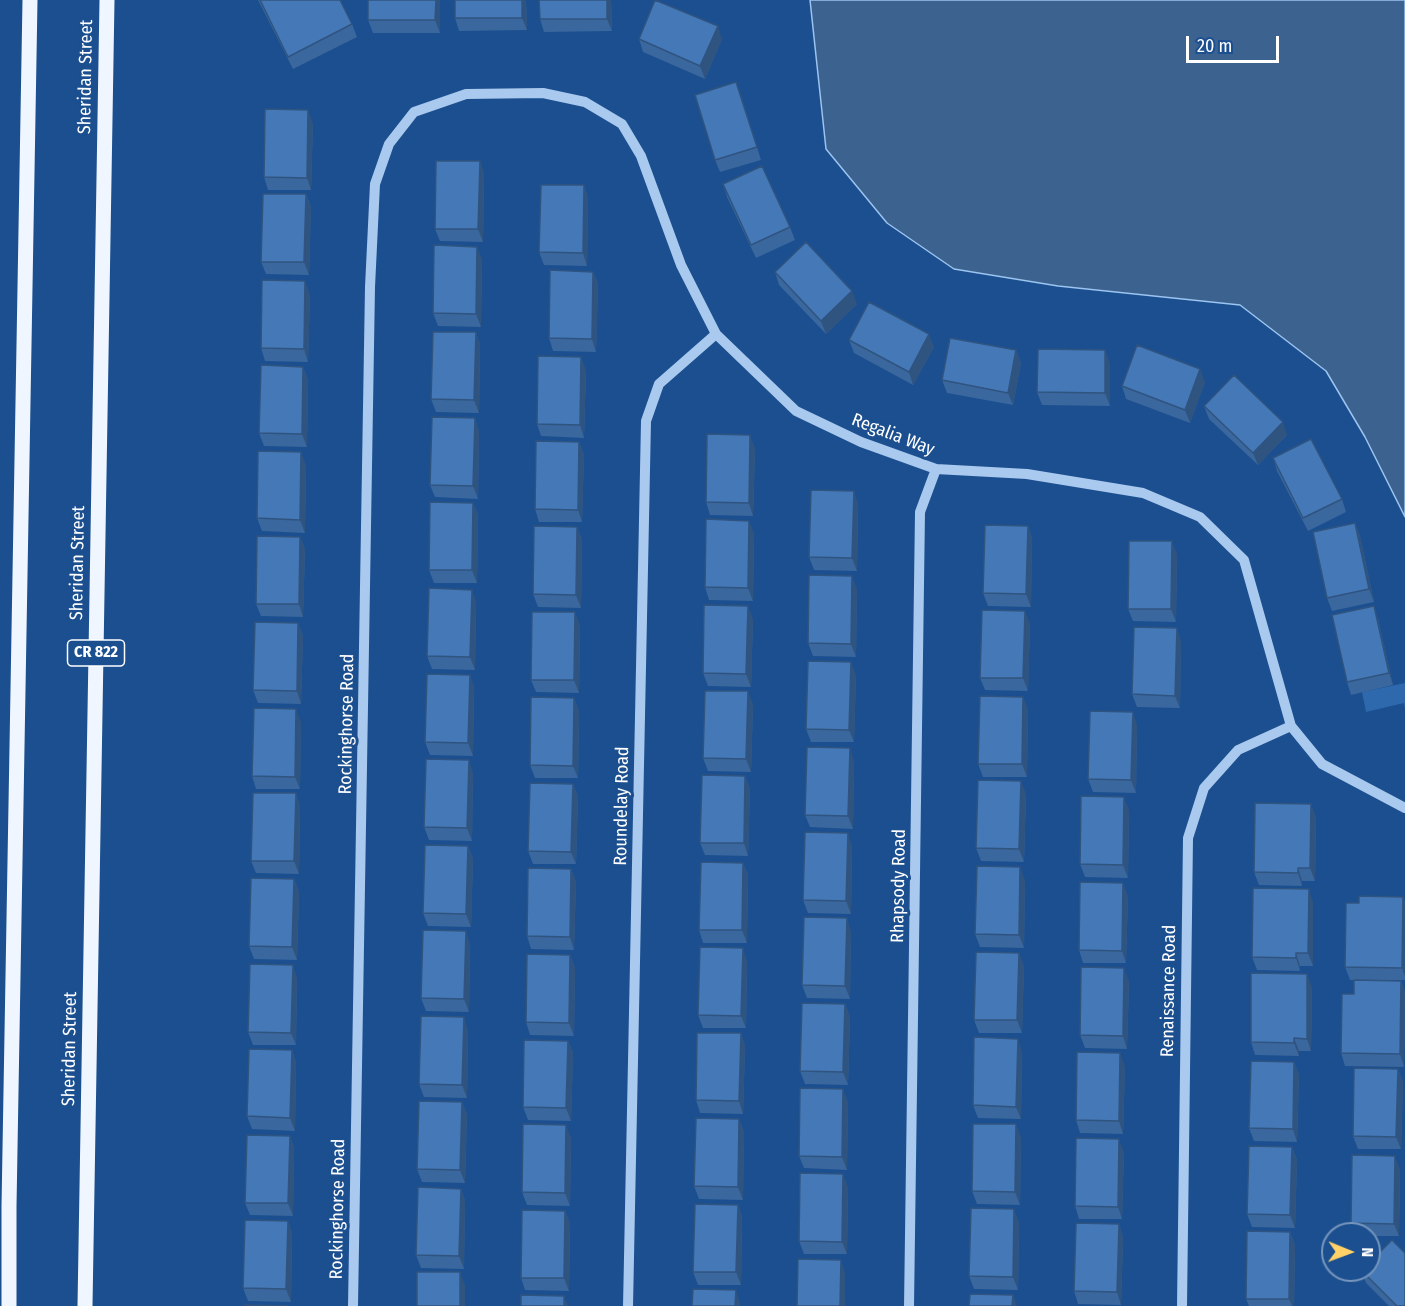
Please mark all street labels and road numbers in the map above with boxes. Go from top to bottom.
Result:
street label: Sheridan Street [74,20,98,134]
street label: Regalia Way [848,409,938,461]
street label: Sheridan Street [66,506,90,620]
road number: CR 822 [68,640,124,666]
street label: Rockinghorse Road [335,653,359,795]
street label: Roundelay Road [610,746,634,866]
street label: Rhapsody Road [887,829,911,943]
street label: Renaissance Road [1157,925,1181,1057]
street label: Sheridan Street [58,992,82,1106]
street label: Rockinghorse Road [326,1138,350,1280]

